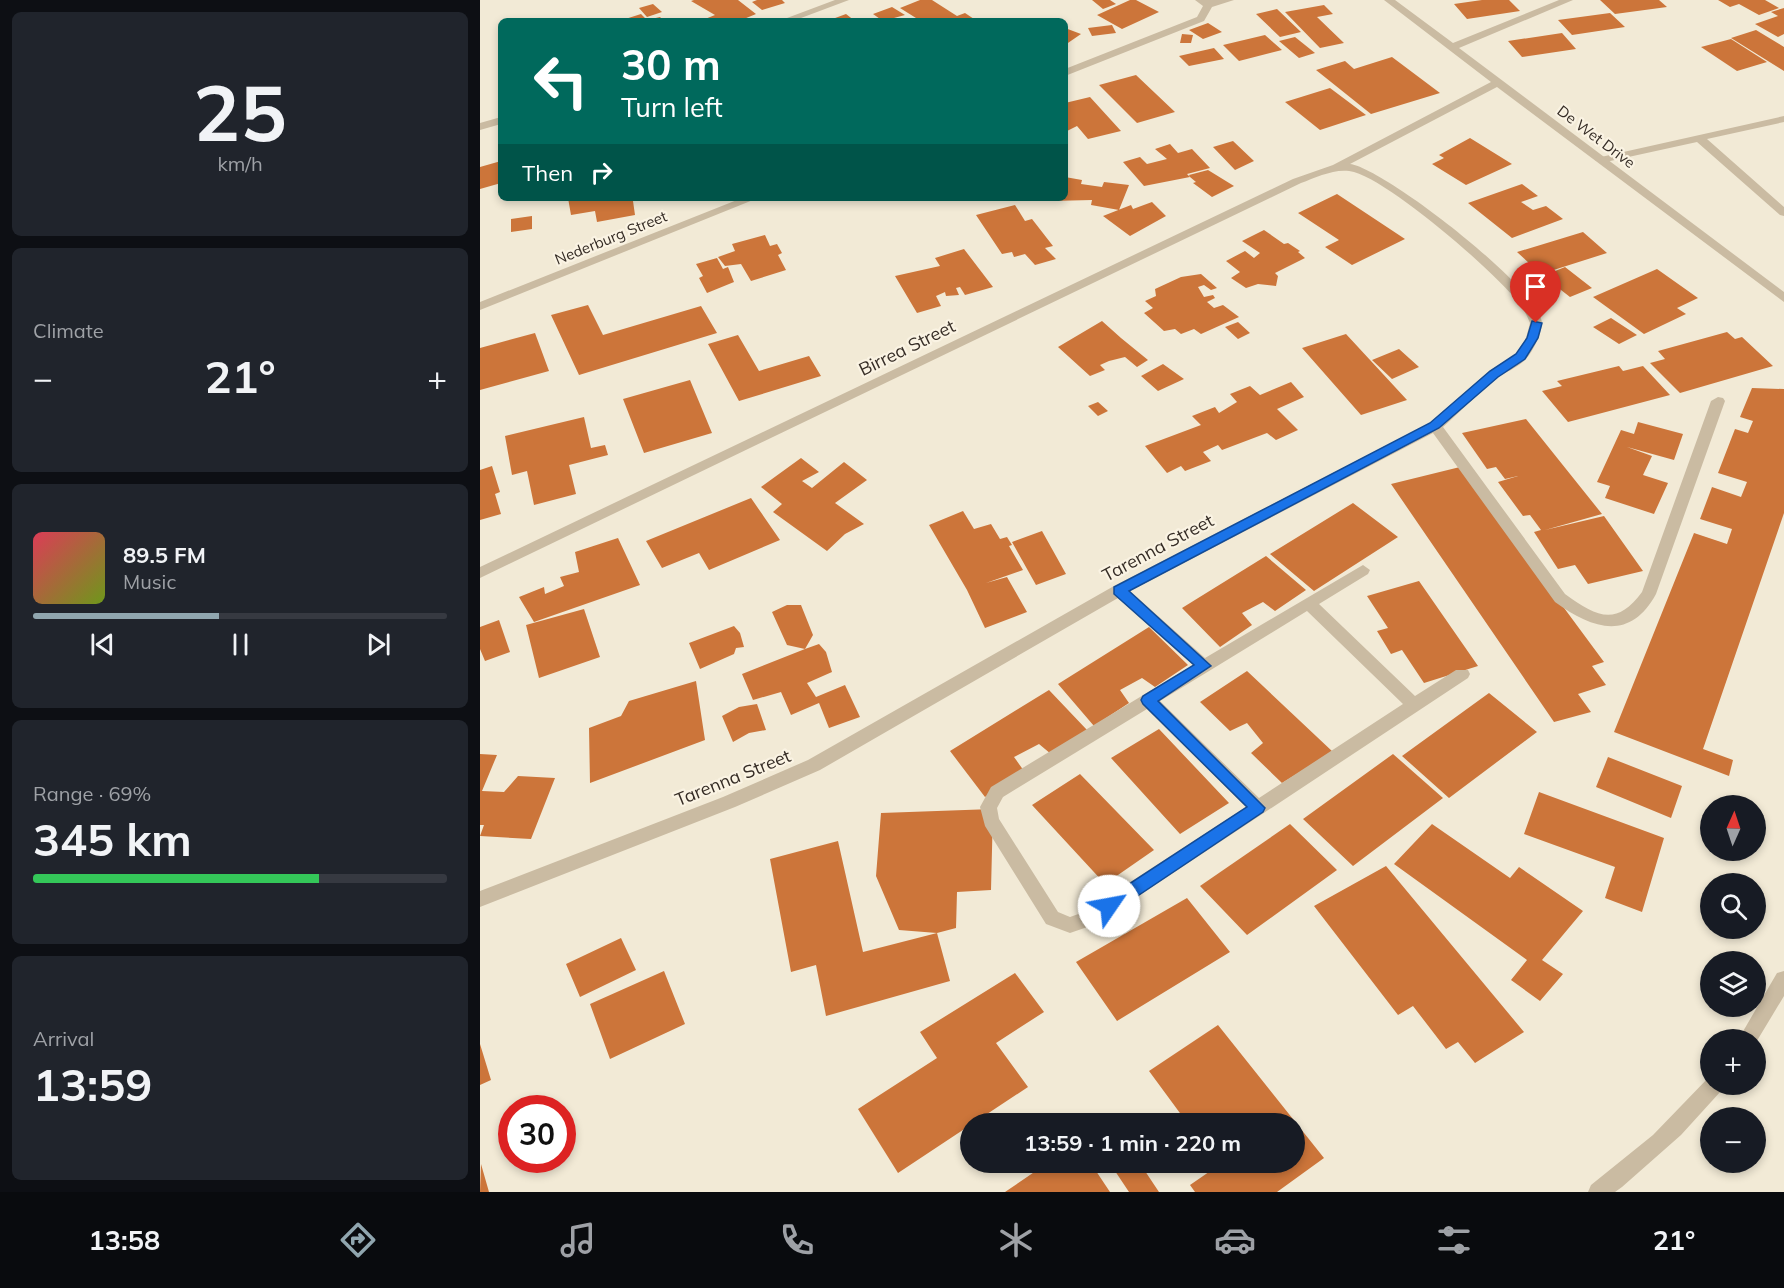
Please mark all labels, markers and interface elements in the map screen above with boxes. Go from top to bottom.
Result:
text: 30 m [621,38,721,91]
icon: left [522,42,600,120]
text: 25 [193,63,287,161]
text: Turn left [621,90,723,124]
street label: De Wet Drive [1554,101,1639,172]
text: km/h [217,151,263,176]
icon: right [585,156,618,189]
text: Then [522,159,573,187]
street label: Nederburg Street [552,206,670,269]
pin [1510,261,1561,323]
icon: arrive [1519,270,1552,303]
street label: Birrea Street [855,314,959,381]
text: Climate [33,318,104,343]
text: 21° [204,348,276,404]
text: − [33,357,53,398]
text: + [427,357,447,398]
street label: Tarenna Street [1098,509,1217,587]
text: 89.5 FM [123,541,206,569]
text: Music [123,569,176,594]
icon: previous [86,628,119,661]
icon: pause [224,628,257,661]
icon: next [362,628,395,661]
street label: Tarenna Street [672,744,794,811]
text: Range · 69% [33,781,151,806]
north arrow [1700,795,1766,861]
map controls [1700,795,1766,1173]
text: 345 km [33,811,192,867]
button: search [1700,873,1766,939]
position arrow [1077,874,1141,938]
button: layers [1700,951,1766,1017]
text: Arrival [33,1026,94,1051]
button: + [1700,1029,1766,1095]
text: 13:59 [33,1056,152,1112]
speed limit sign: 30 [498,1095,576,1173]
button: − [1700,1107,1766,1173]
text: 13:59 · 1 min · 220 m [1024,1129,1241,1157]
icon: directions [337,1219,379,1261]
icon: music [557,1219,599,1261]
icon: phone [776,1219,818,1261]
icon: climate [995,1219,1037,1261]
icon: car [1214,1219,1256,1261]
icon: filters [1433,1219,1475,1261]
text: 13:58 [89,1223,160,1257]
text: 21° [1653,1223,1695,1257]

